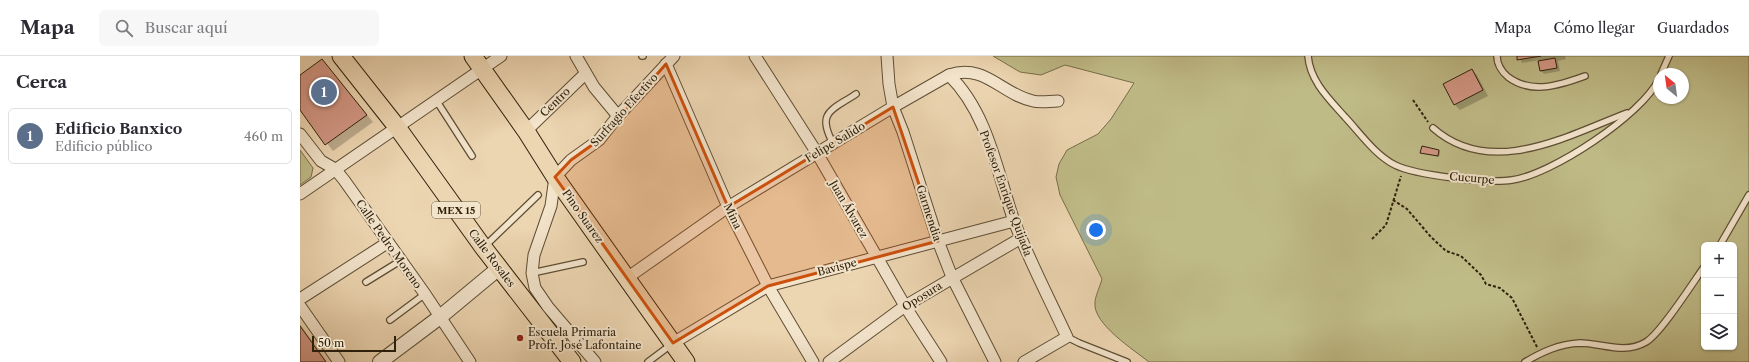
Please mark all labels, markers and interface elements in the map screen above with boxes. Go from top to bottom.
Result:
search box [99,10,379,46]
text: Mapa [20,16,75,39]
icon: search [113,17,135,39]
text: Buscar aquí [145,18,228,37]
text: Mapa [1494,19,1531,37]
text: Cómo llegar [1553,19,1635,37]
text: Guardados [1657,19,1729,37]
north arrow [1653,68,1689,104]
street label: Surfragio Efectivo [587,70,661,150]
text: Cerca [16,72,67,92]
pin: 1 [311,77,337,107]
street label: Centro [537,84,573,120]
street label: Felipe Salido [802,118,868,165]
text: Edificio Banxico [55,119,182,138]
text: 1 [27,128,33,144]
text: 460 m [244,128,283,144]
street label: Profesor Enrique Quijada [977,128,1035,258]
text: Edificio público [55,138,153,154]
street label: Cucurpe [1449,169,1495,187]
street label: Juan Álvarez [826,176,871,241]
street label: Garmendia [913,183,945,243]
street label: Pino Suarez [559,186,607,246]
street label: Calle Pedro Moreno [353,197,425,292]
street label: Mina [721,201,745,231]
road number: MEX 15 [432,202,480,218]
your location [1086,220,1106,240]
street label: Calle Rosales [466,226,519,290]
map controls [1701,242,1737,350]
button: + [1701,242,1737,278]
street label: Bavispe [816,255,858,279]
street label: Oposura [899,278,945,314]
button: − [1701,278,1737,314]
button: layers [1701,314,1737,350]
place label: Escuela Primaria Profr. José Lafontaine [528,325,642,352]
marker: Escuela Primaria Profr. José Lafontaine [515,333,525,343]
scale bar [312,334,396,353]
text: 50 m [318,336,344,350]

